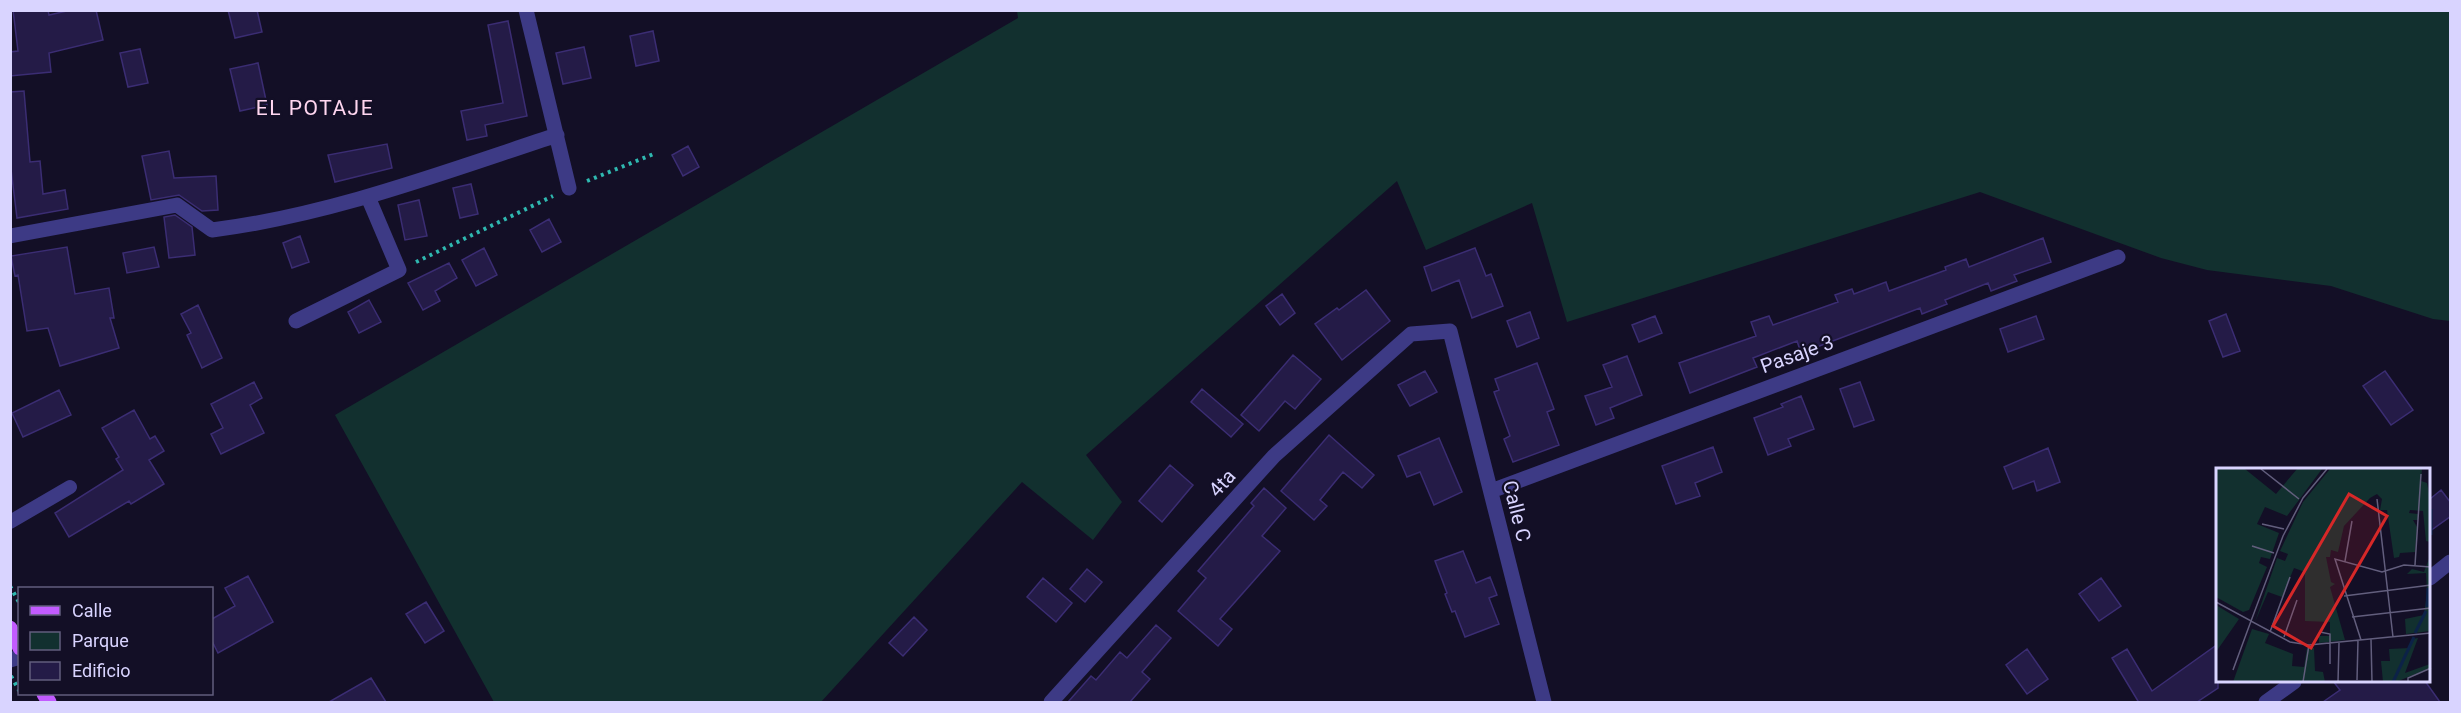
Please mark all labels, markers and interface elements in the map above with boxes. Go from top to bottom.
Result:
district label: EL POTAJE [256,96,374,120]
street label: Pasaje 3 [1757,330,1837,378]
street label: 4ta [1203,464,1241,502]
inset map [2216,468,2431,683]
street label: Calle C [1498,478,1536,544]
legend [18,587,213,695]
text: Calle [72,600,112,621]
text: Parque [72,630,129,651]
text: Edificio [72,660,131,681]

